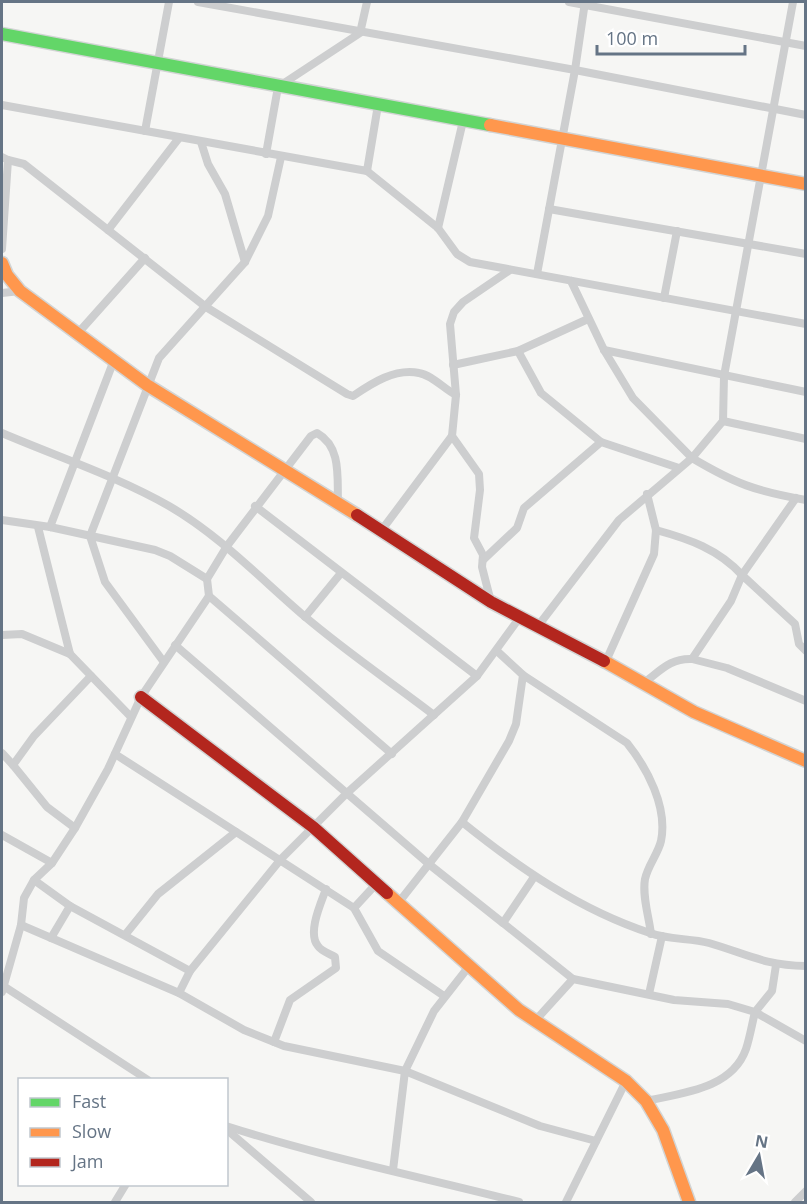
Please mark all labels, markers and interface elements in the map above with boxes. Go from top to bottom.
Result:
scale bar [597,18,746,56]
text: 100 m [606,26,658,50]
legend [18,1078,228,1186]
text: Fast [72,1089,106,1113]
text: Slow [72,1119,111,1143]
north arrow [729,1126,789,1186]
text: N [753,1129,770,1153]
text: Jam [70,1149,104,1173]

